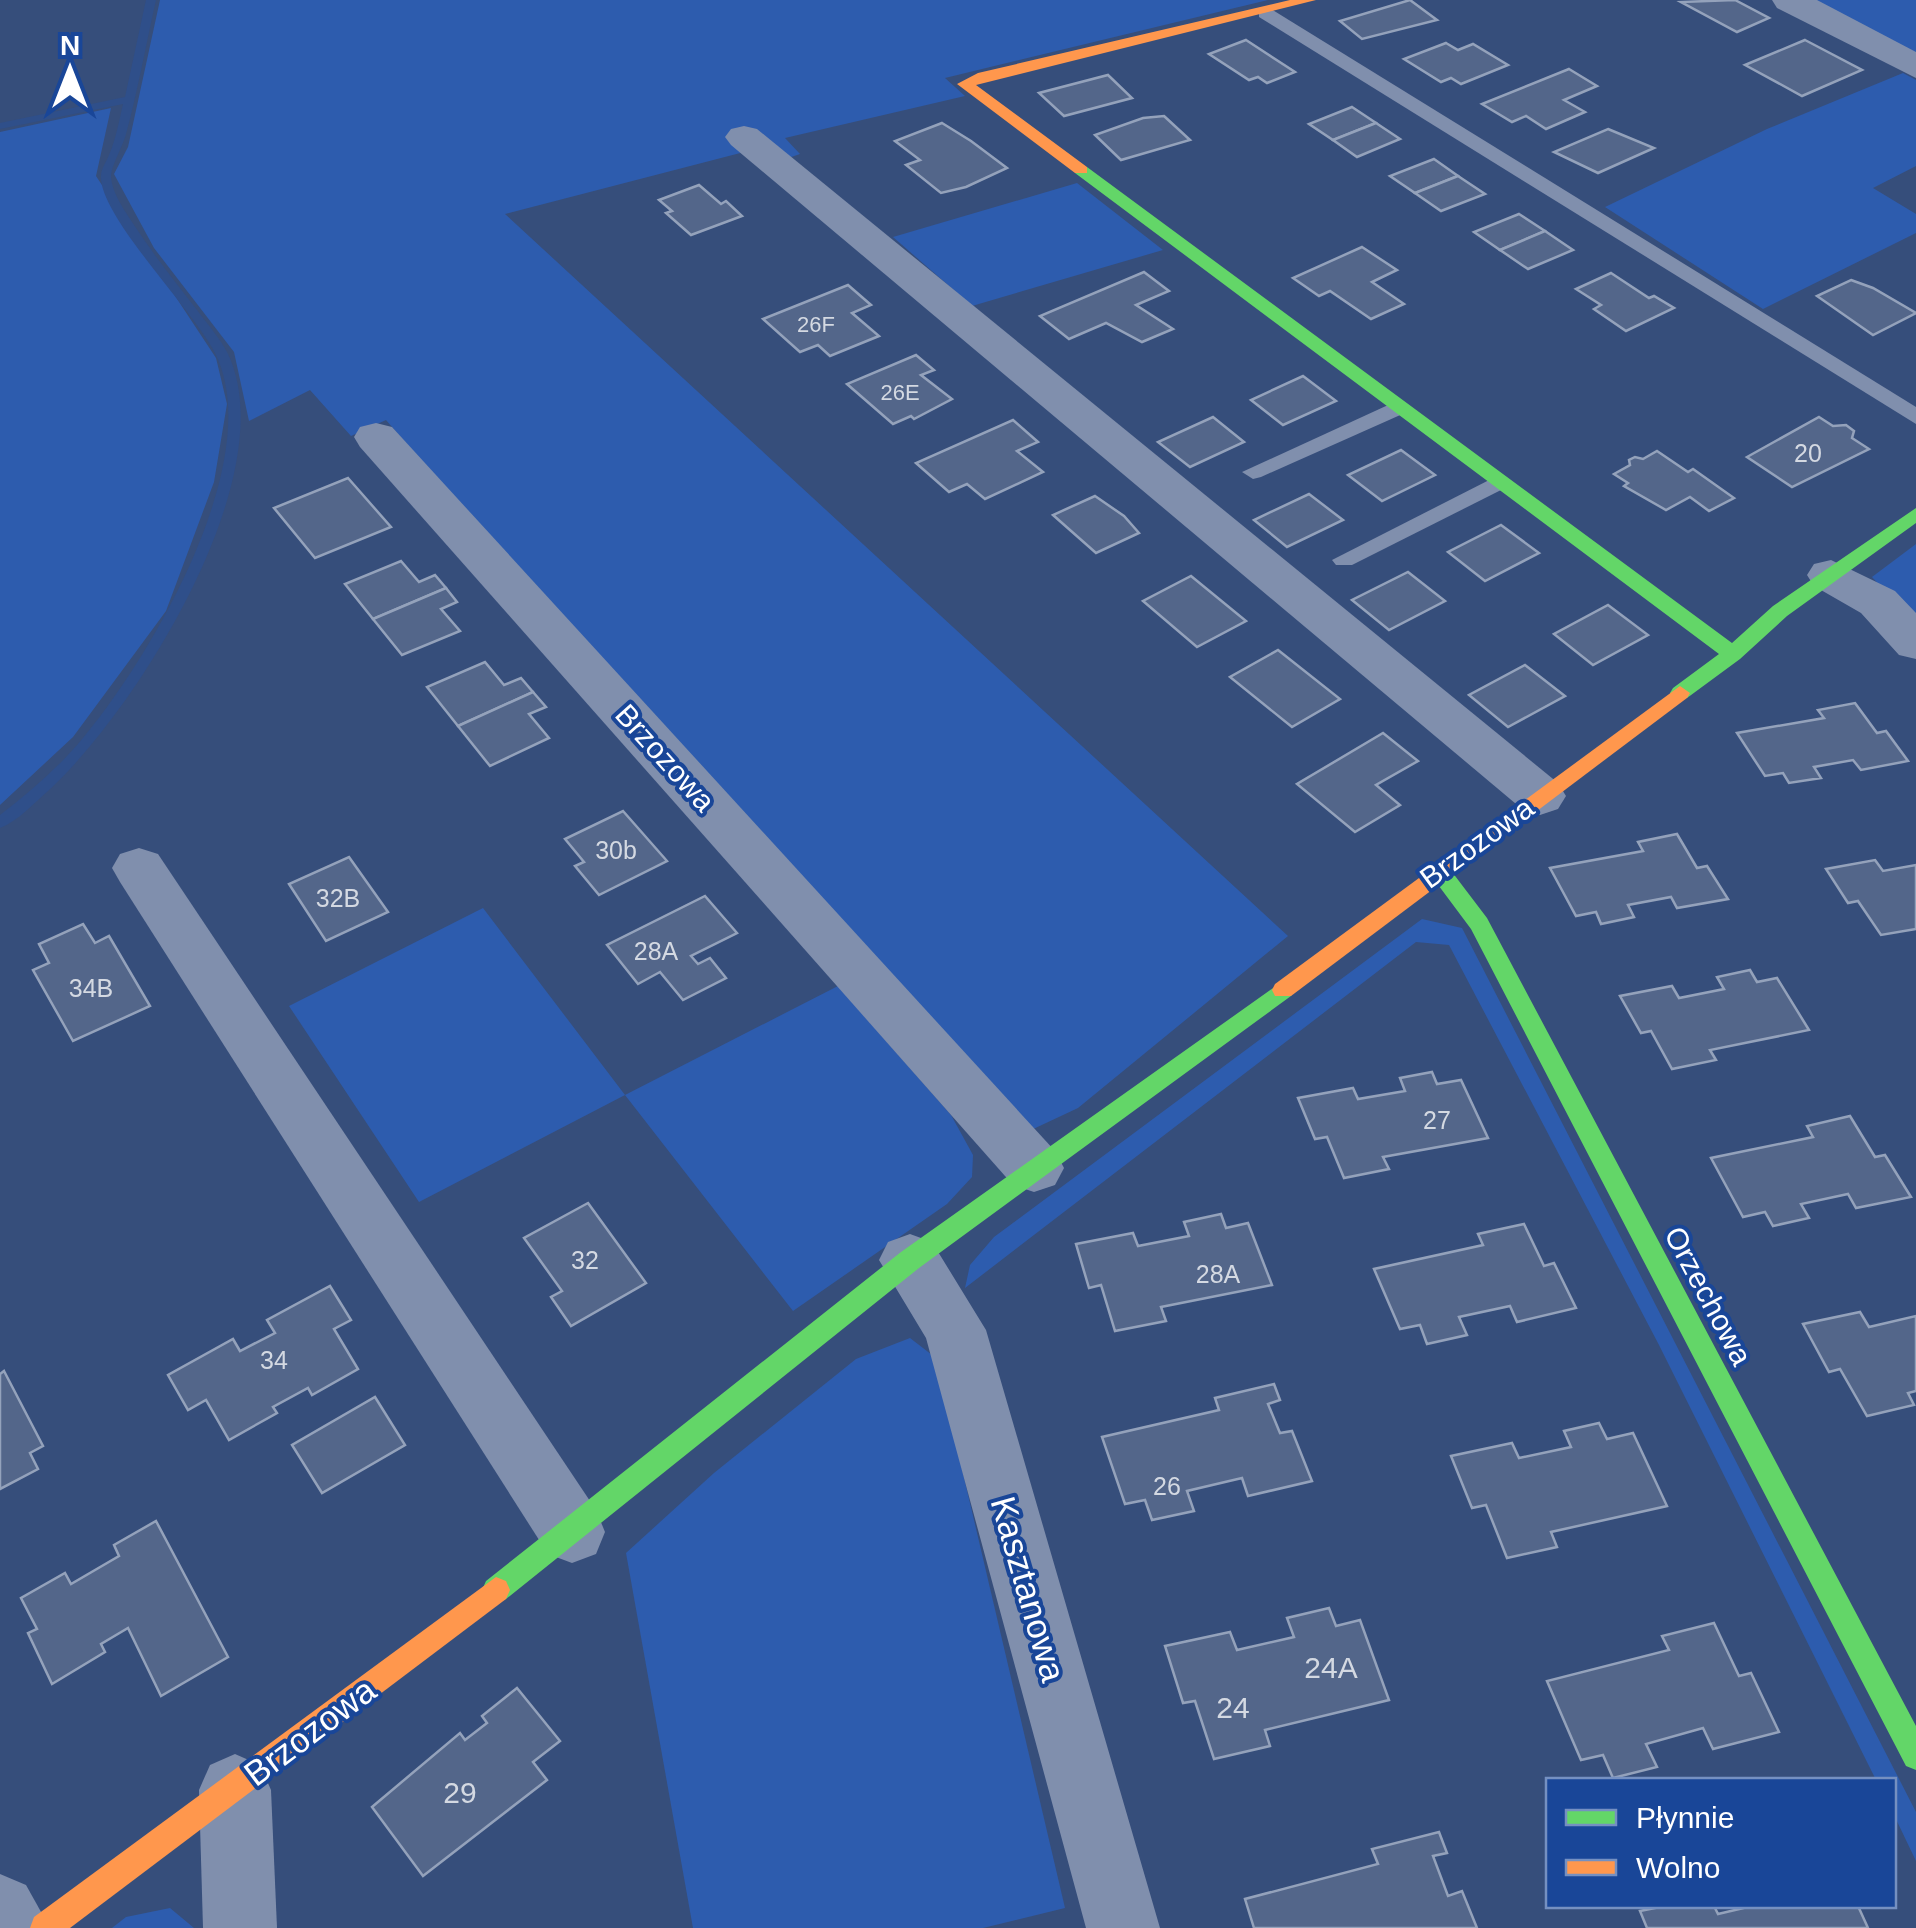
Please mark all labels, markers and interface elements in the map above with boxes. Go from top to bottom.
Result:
north arrow [20,20,120,120]
text: N [60,30,80,61]
house number: 26F [797,312,835,337]
house number: 26E [880,380,920,405]
house number: 20 [1794,439,1822,467]
street label: Brzozowa [609,698,722,818]
street label: Brzozowa [1414,790,1540,895]
house number: 30b [595,836,637,864]
house number: 32B [316,884,360,912]
house number: 28A [634,937,679,965]
house number: 34B [69,974,113,1002]
house number: 27 [1423,1106,1451,1134]
street label: Orzechowa [1658,1221,1759,1371]
house number: 32 [571,1246,599,1274]
house number: 28A [1196,1260,1241,1288]
house number: 34 [260,1346,288,1374]
house number: 26 [1153,1472,1181,1500]
street label: Kasztanowa [983,1492,1074,1686]
house number: 24A [1304,1651,1358,1684]
street label: Brzozowa [237,1669,383,1793]
house number: 24 [1216,1691,1250,1724]
house number: 29 [443,1776,477,1809]
legend [1546,1778,1896,1908]
text: Płynnie [1636,1801,1734,1834]
text: Wolno [1636,1851,1721,1884]

